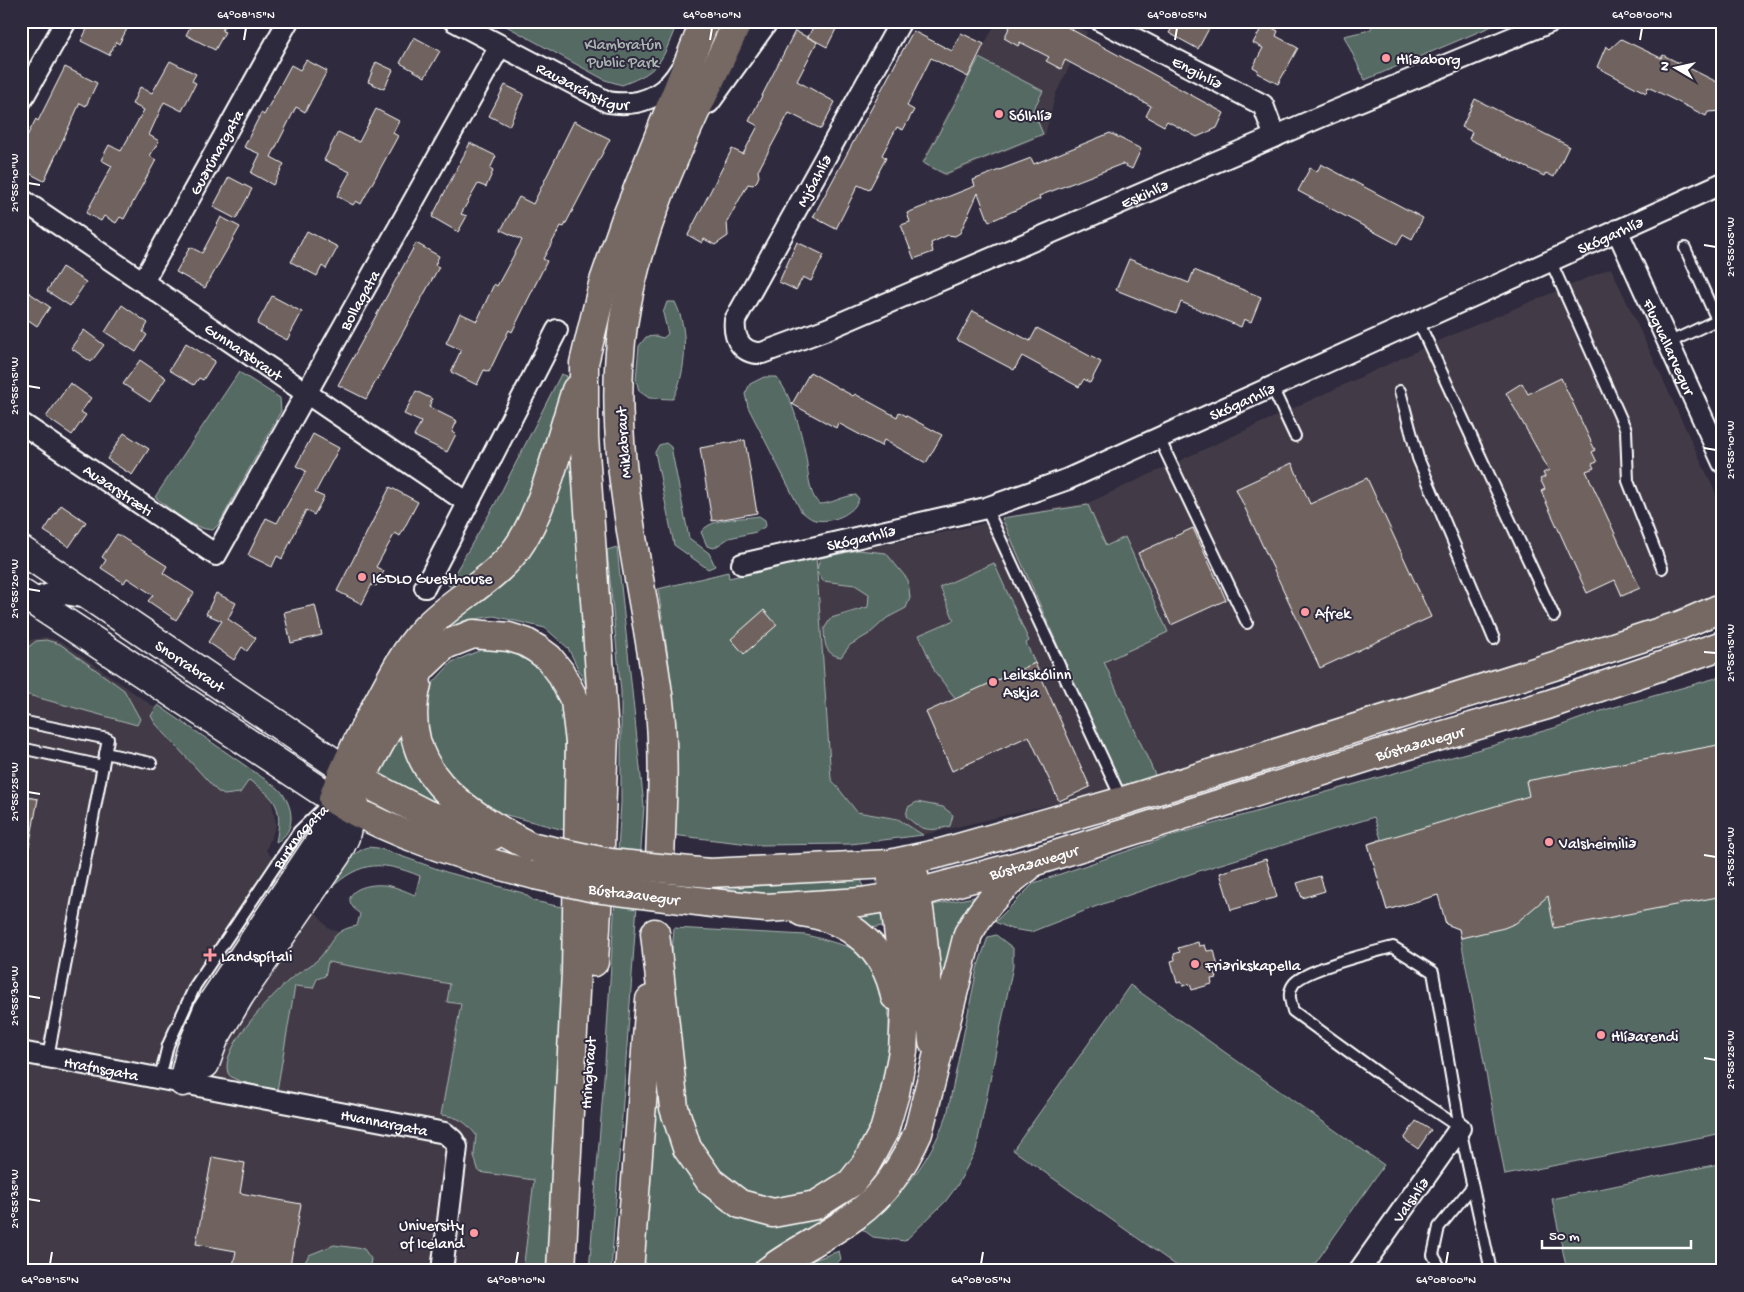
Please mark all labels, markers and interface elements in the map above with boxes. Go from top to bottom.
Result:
text: 64°08'15"N [217,9,275,23]
text: 64°08'10"N [683,9,741,23]
text: 64°08'05"N [1147,9,1207,23]
text: 64°08'00"N [1612,9,1672,23]
park label: Klambratún Public Park [584,37,662,74]
north arrow [1652,42,1702,92]
marker: Hlíðaborg [1380,52,1392,64]
place label: Hlíðaborg [1396,52,1461,71]
street label: Engihlíð [1168,53,1224,95]
street label: Rauðarárstígur [532,60,631,116]
text: N [1657,61,1675,72]
street label: Guðrúnargata [187,107,250,199]
marker: Sólhlíð [993,108,1005,120]
place label: Sólhlíð [1009,108,1052,127]
street label: Mjóahlíð [794,152,838,211]
text: 21°55'10"W [9,154,23,212]
street label: Eskihlíð [1119,177,1172,215]
street label: Skógarhlíð [1575,214,1647,260]
text: 21°55'05"W [1725,217,1739,277]
street label: Bollagata [337,267,386,336]
street label: Flugvallarvegur [1636,296,1697,400]
street label: Gunnarsbraut [200,320,286,388]
text: 21°55'15"W [9,357,23,415]
street label: Skógarhlíð [1207,381,1279,427]
street label: Miklabraut [613,405,637,479]
text: 21°55'10"W [1725,421,1739,479]
street label: Auðarstræti [78,462,155,522]
street label: Skógarhlíð [825,523,898,557]
text: 21°55'20"W [9,559,23,619]
marker: IGDLO Guesthouse [356,571,368,583]
place label: IGDLO Guesthouse [372,571,493,590]
marker: Afrek [1299,606,1311,618]
place label: Afrek [1315,606,1352,625]
text: 21°55'15"W [1725,624,1739,682]
street label: Snorrabraut [150,637,229,699]
place label: Leikskólinn Askja [1003,667,1072,704]
marker: Leikskólinn Askja [987,676,999,688]
street label: Bústaðavegur [1373,723,1469,768]
text: 21°55'25"W [9,762,23,822]
street label: Burknagata [270,801,335,875]
text: 21°55'20"W [1725,827,1739,887]
marker: Valsheimilið [1543,836,1555,848]
place label: Valsheimilið [1558,836,1636,855]
street label: Bústaðavegur [987,842,1083,886]
street label: Bústaðavegur [585,881,682,912]
marker: Landspítali [203,948,217,962]
place label: Landspítali [221,949,292,968]
marker: Friðrikskapella [1189,958,1201,970]
place label: Friðrikskapella [1204,958,1302,977]
text: 21°55'30"W [9,966,23,1026]
marker: Hlíðarendi [1595,1029,1607,1041]
place label: Hlíðarendi [1611,1029,1678,1048]
text: 21°55'25"W [1725,1030,1739,1090]
street label: Hringbraut [579,1035,603,1110]
street label: Hrafnsgata [62,1054,141,1087]
street label: Hvannargata [339,1107,430,1143]
text: 21°55'35"W [9,1169,23,1229]
street label: Valshlíð [1390,1175,1435,1228]
scale bar [1542,1217,1690,1249]
place label: University of Iceland [399,1218,466,1255]
marker: University of Iceland [468,1227,480,1239]
text: 50 m [1549,1228,1580,1246]
text: 64°08'15"N [21,1274,79,1288]
text: 64°08'10"N [487,1274,545,1288]
text: 64°08'05"N [951,1274,1011,1288]
text: 64°08'00"N [1416,1274,1476,1288]

